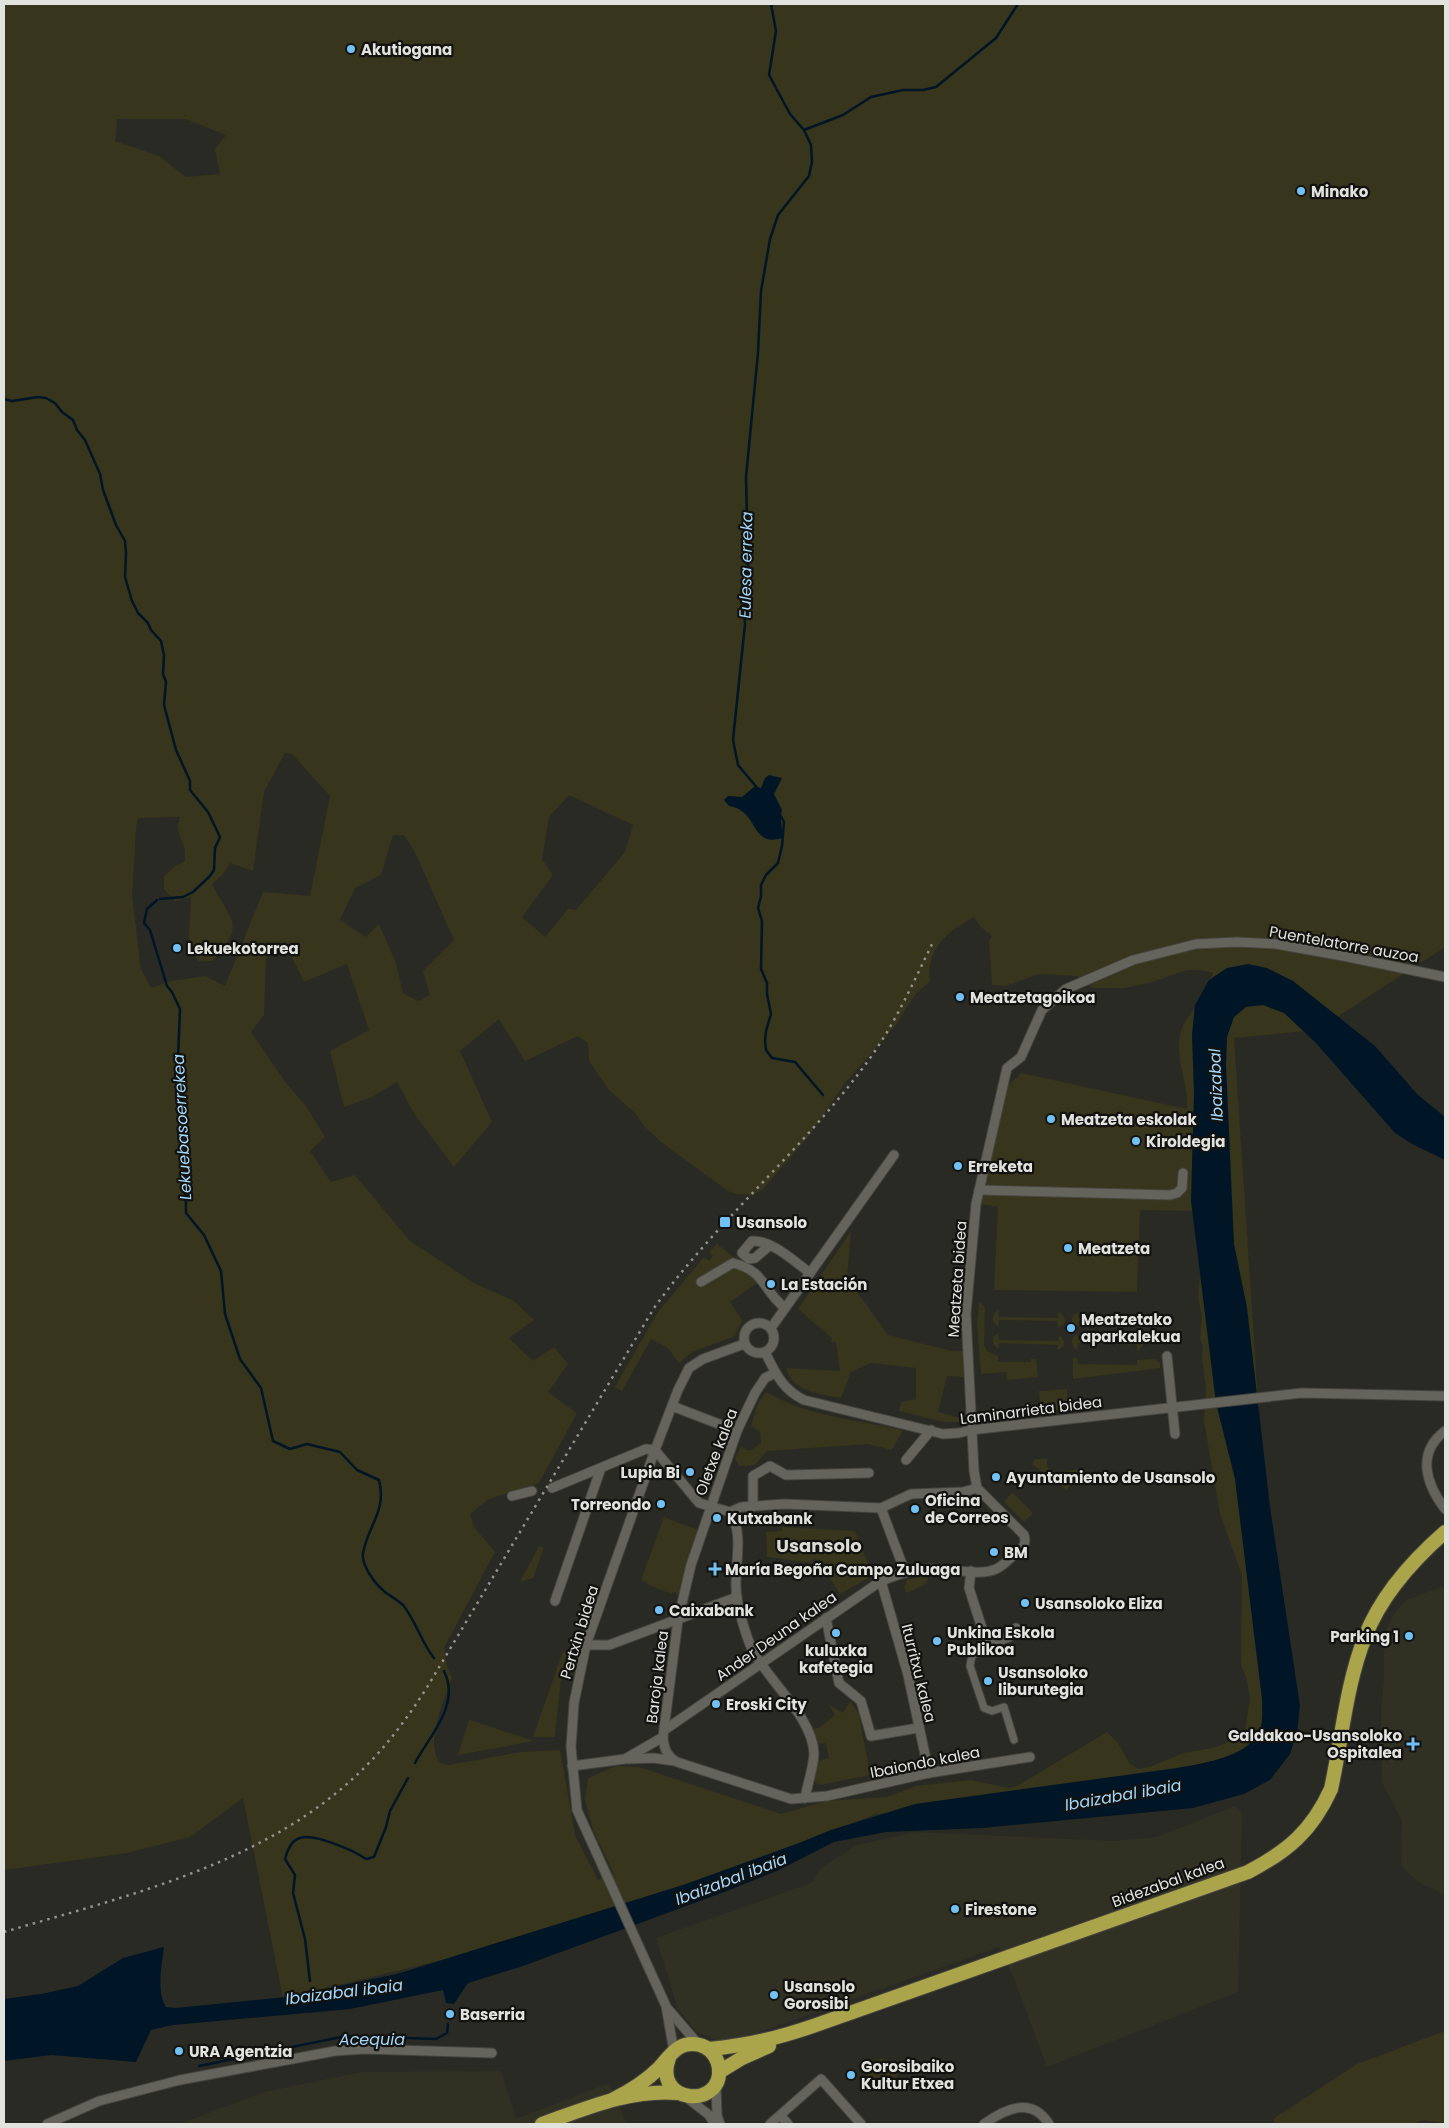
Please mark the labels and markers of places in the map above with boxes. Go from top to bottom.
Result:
place label: Akutiogana [361,39,452,60]
marker: Akutiogana [345,43,357,55]
place label: Minako [1311,181,1369,202]
marker: Minako [1295,185,1307,197]
place label: Lekuekotorrea [187,938,299,959]
marker: Lekuekotorrea [171,942,183,954]
place label: Meatzetagoikoa [970,987,1095,1008]
marker: Meatzetagoikoa [954,991,966,1003]
place label: Meatzeta eskolak [1061,1109,1197,1130]
marker: Meatzeta eskolak [1045,1113,1057,1125]
place label: Kiroldegia [1146,1131,1226,1152]
marker: Kiroldegia [1130,1135,1142,1147]
place label: Erreketa [968,1156,1033,1177]
marker: Erreketa [952,1160,964,1172]
place label: Usansolo [736,1212,808,1233]
marker: Usansolo [718,1215,732,1229]
place label: Meatzeta [1078,1238,1150,1259]
marker: Meatzeta [1062,1242,1074,1254]
place label: La Estación [781,1274,867,1295]
marker: La Estación [765,1278,777,1290]
place label: Meatzetako aparkalekua [1081,1309,1181,1347]
marker: Meatzetako aparkalekua [1065,1322,1077,1334]
place label: Lupia Bi [620,1462,680,1483]
marker: Lupia Bi [684,1466,696,1478]
place label: Ayuntamiento de Usansolo [1006,1467,1216,1488]
marker: Ayuntamiento de Usansolo [990,1471,1002,1483]
place label: Oficina de Correos [925,1490,1009,1528]
place label: Torreondo [571,1494,651,1515]
marker: Torreondo [655,1498,667,1510]
marker: Oficina de Correos [909,1503,921,1515]
place label: Kutxabank [727,1508,813,1529]
marker: Kutxabank [711,1512,723,1524]
place label: BM [1004,1542,1028,1563]
marker: BM [988,1546,1000,1558]
place label: María Begoña Campo Zuluaga [725,1559,960,1580]
marker: María Begoña Campo Zuluaga [709,1563,721,1575]
place label: Usansoloko Eliza [1035,1593,1163,1614]
marker: Usansoloko Eliza [1019,1597,1031,1609]
place label: Caixabank [669,1600,755,1621]
marker: Caixabank [653,1604,665,1616]
place label: Unkina Eskola Publikoa [947,1622,1055,1660]
place label: Parking 1 [1330,1626,1399,1647]
marker: kuluxka kafetegia [830,1627,842,1639]
marker: Parking 1 [1403,1630,1415,1642]
marker: Unkina Eskola Publikoa [931,1635,943,1647]
place label: kuluxka kafetegia [799,1640,873,1678]
place label: Usansoloko liburutegia [998,1662,1088,1700]
marker: Usansoloko liburutegia [982,1675,994,1687]
place label: Eroski City [726,1694,807,1715]
marker: Eroski City [710,1698,722,1710]
place label: Galdakao-Usansoloko Ospitalea [1228,1725,1402,1763]
marker: Galdakao-Usansoloko Ospitalea [1406,1737,1420,1751]
place label: Firestone [965,1899,1037,1920]
marker: Firestone [949,1903,961,1915]
place label: Usansolo Gorosibi [784,1976,856,2014]
marker: Usansolo Gorosibi [768,1989,780,2001]
place label: Baserria [460,2004,525,2025]
marker: Baserria [444,2008,456,2020]
place label: URA Agentzia [189,2041,292,2062]
marker: URA Agentzia [173,2045,185,2057]
place label: Gorosibaiko Kultur Etxea [861,2056,955,2094]
marker: Gorosibaiko Kultur Etxea [845,2069,857,2081]

